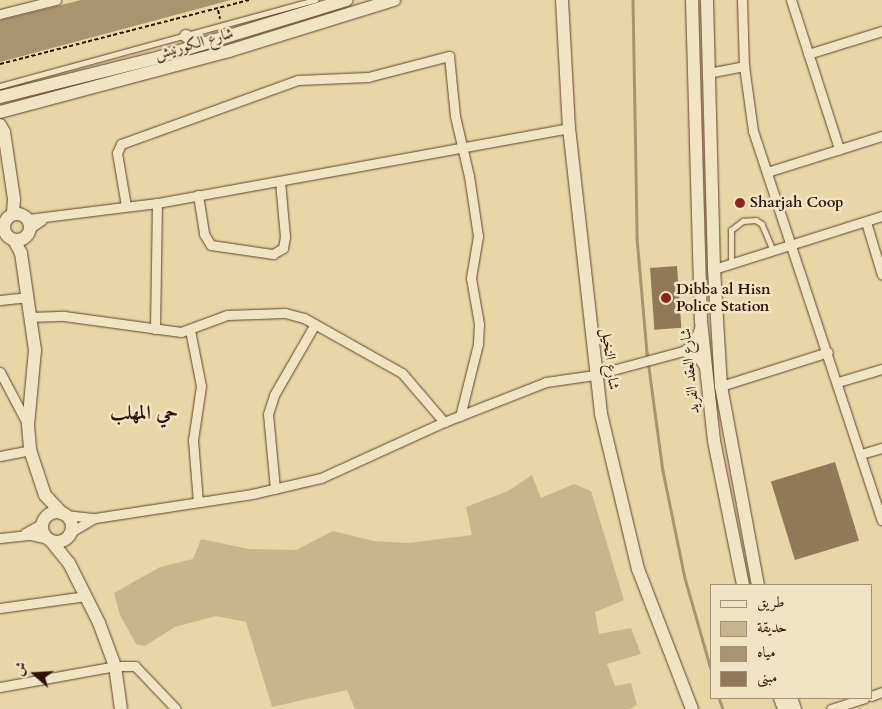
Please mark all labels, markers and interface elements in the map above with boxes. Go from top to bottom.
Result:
street label: شارع الكورنيش [153,24,235,64]
place label: Sharjah Coop [750,194,844,212]
marker: Sharjah Coop [734,197,746,209]
place label: Dibba al Hisn Police Station [676,280,771,315]
marker: Dibba al Hisn Police Station [660,292,672,304]
street label: شارع النخيل [597,327,623,391]
street label: شارع العقد الفريد [677,327,703,415]
district label: حي المهلب [110,400,178,424]
legend [710,584,872,699]
text: طريق [757,592,784,612]
text: حديقة [757,617,787,637]
text: مياه [757,642,775,662]
north arrow [10,649,60,699]
text: ش [9,659,32,679]
text: مبنى [757,667,777,687]

